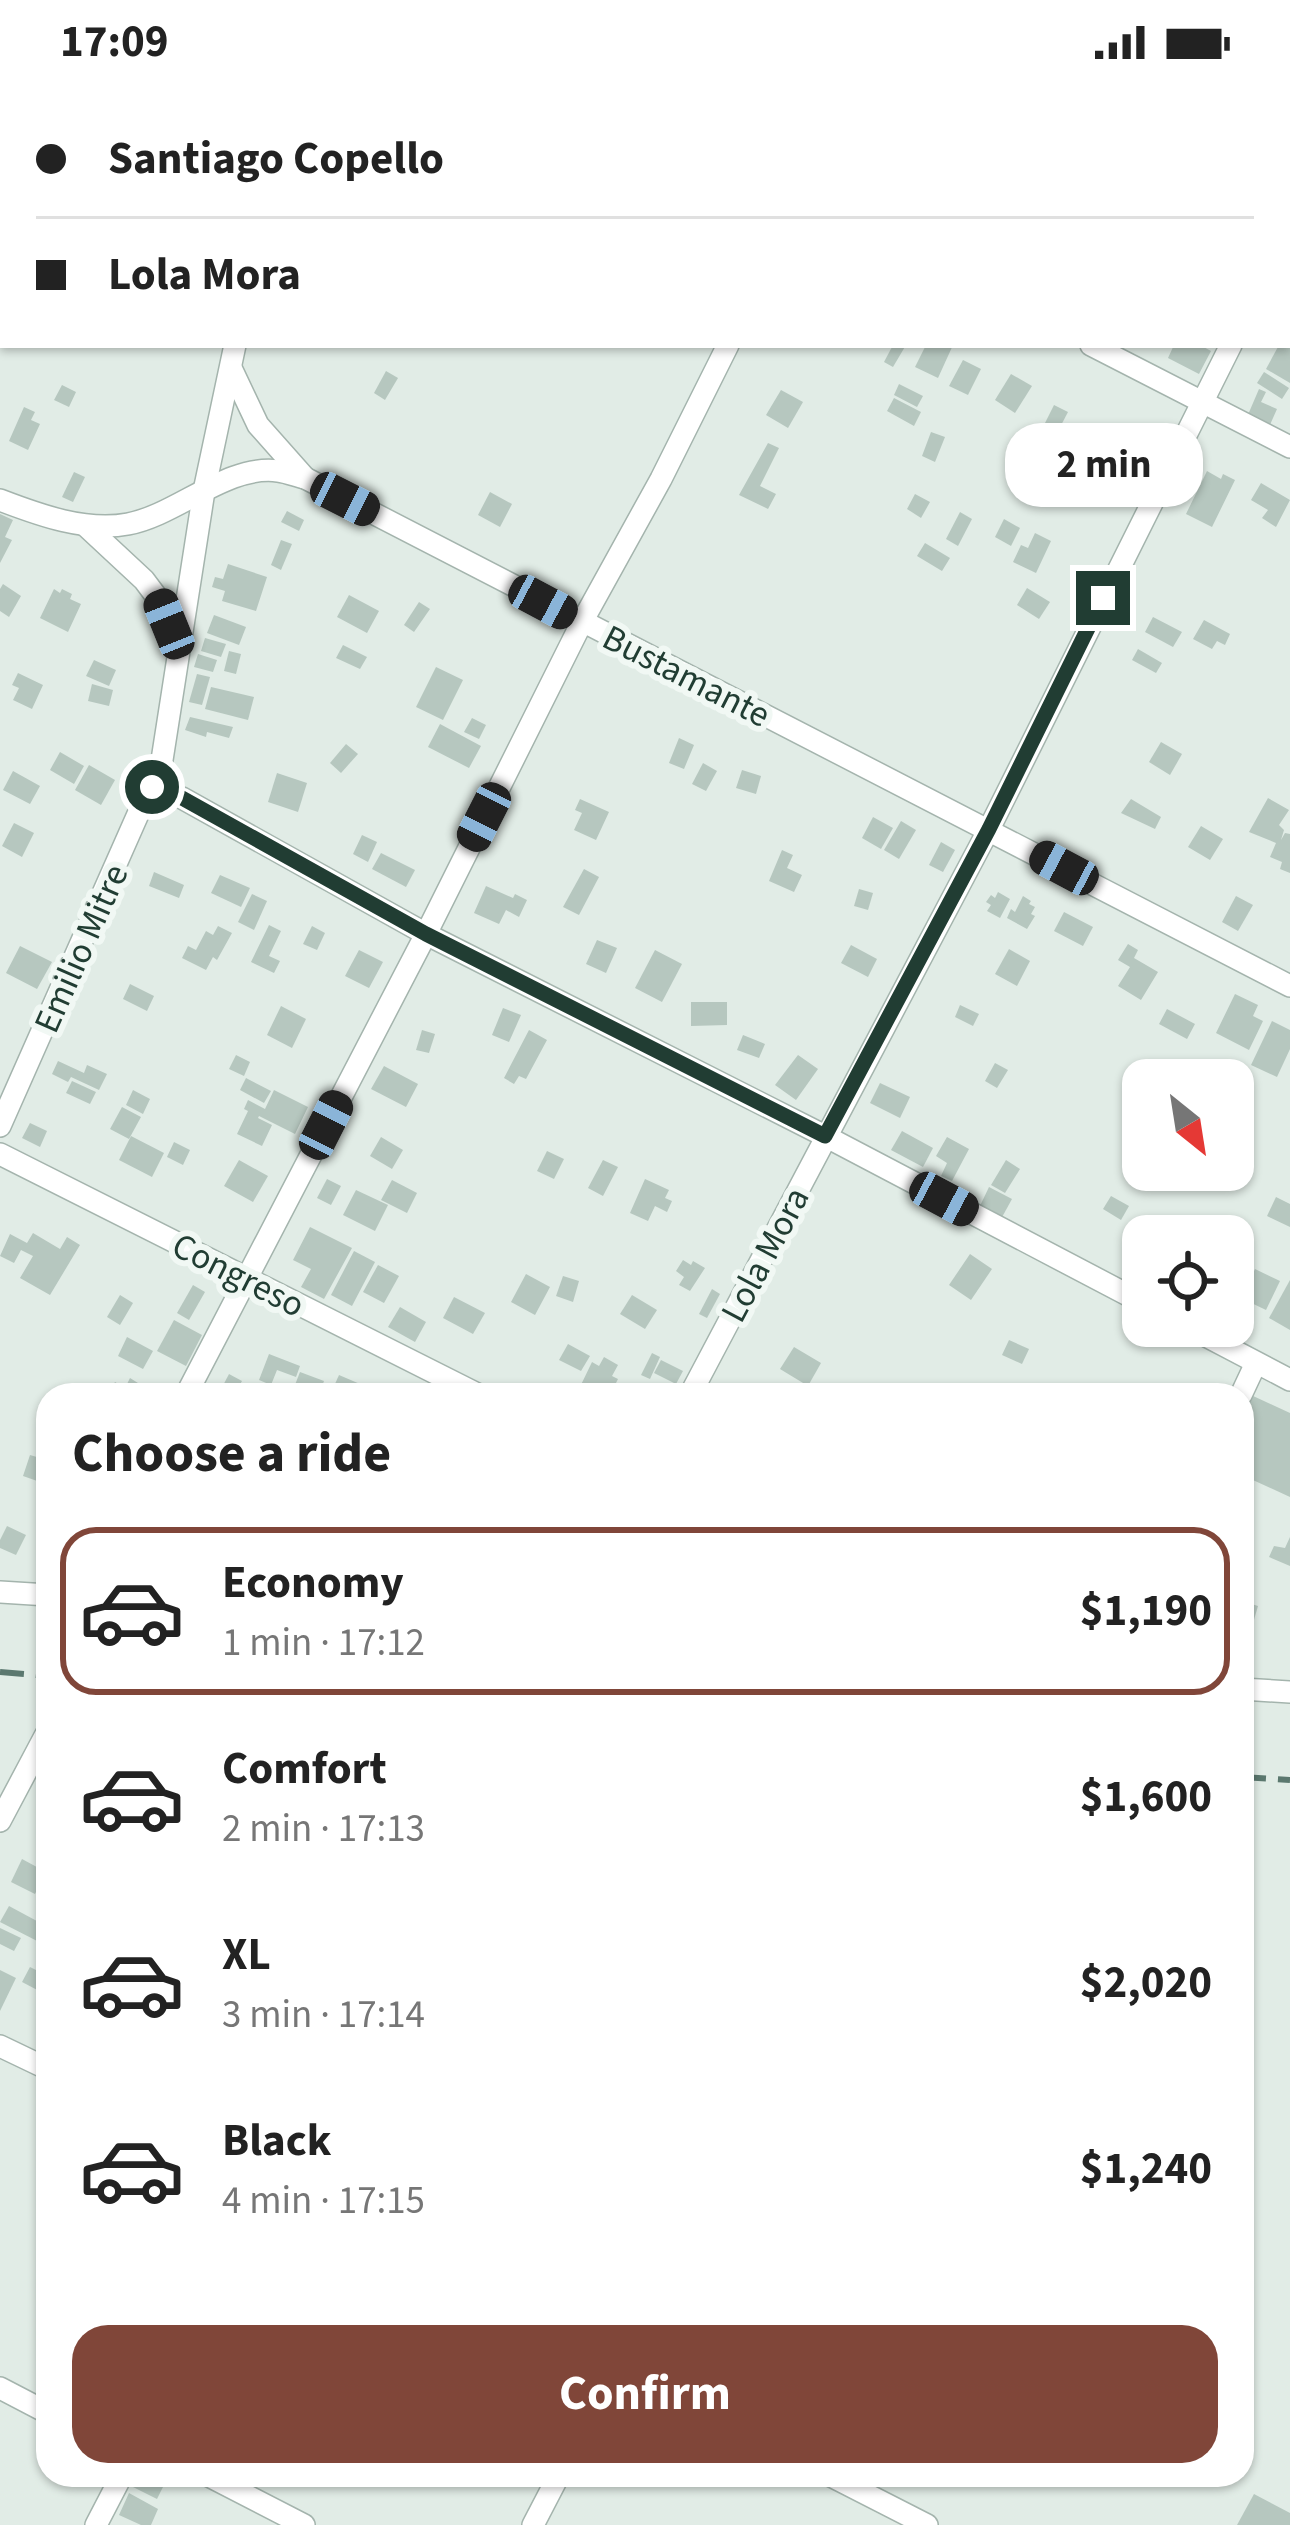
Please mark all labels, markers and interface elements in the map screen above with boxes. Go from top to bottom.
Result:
text: 17:09 [60,10,169,74]
text: Santiago Copello [108,127,444,191]
text: Lola Mora [108,243,301,307]
callout: 2 min [1004,424,1202,508]
text: 2 min [1057,437,1151,493]
car [305,467,385,531]
car [503,569,583,635]
route end [1076,571,1130,625]
car [139,584,199,664]
street label: Bustamante [594,612,779,740]
route start [125,760,179,814]
car [452,777,516,857]
car [1024,835,1104,901]
street label: Emilio Mitre [22,856,141,1041]
north arrow [1122,1059,1254,1191]
map controls [1122,1059,1254,1347]
car [294,1085,358,1165]
car [904,1166,984,1232]
street label: Lola Mora [708,1178,822,1331]
button: locate [1122,1215,1254,1347]
street label: Congreso [163,1220,313,1330]
text: Choose a ride [72,1416,391,1493]
text: Economy [222,1551,404,1615]
icon: car [78,1557,186,1665]
text: $1,190 [1080,1579,1212,1643]
text: 1 min · 17:12 [222,1615,425,1671]
text: Comfort [222,1737,387,1801]
icon: car [78,1743,186,1851]
text: $1,600 [1080,1765,1212,1829]
text: 2 min · 17:13 [222,1801,425,1857]
text: XL [222,1923,271,1987]
icon: car [78,1929,186,2037]
text: $2,020 [1080,1951,1212,2015]
text: 3 min · 17:14 [222,1987,425,2043]
text: Black [222,2109,332,2173]
icon: car [78,2115,186,2223]
text: $1,240 [1080,2137,1212,2201]
text: 4 min · 17:15 [222,2173,425,2229]
button: Confirm [72,2325,1218,2463]

